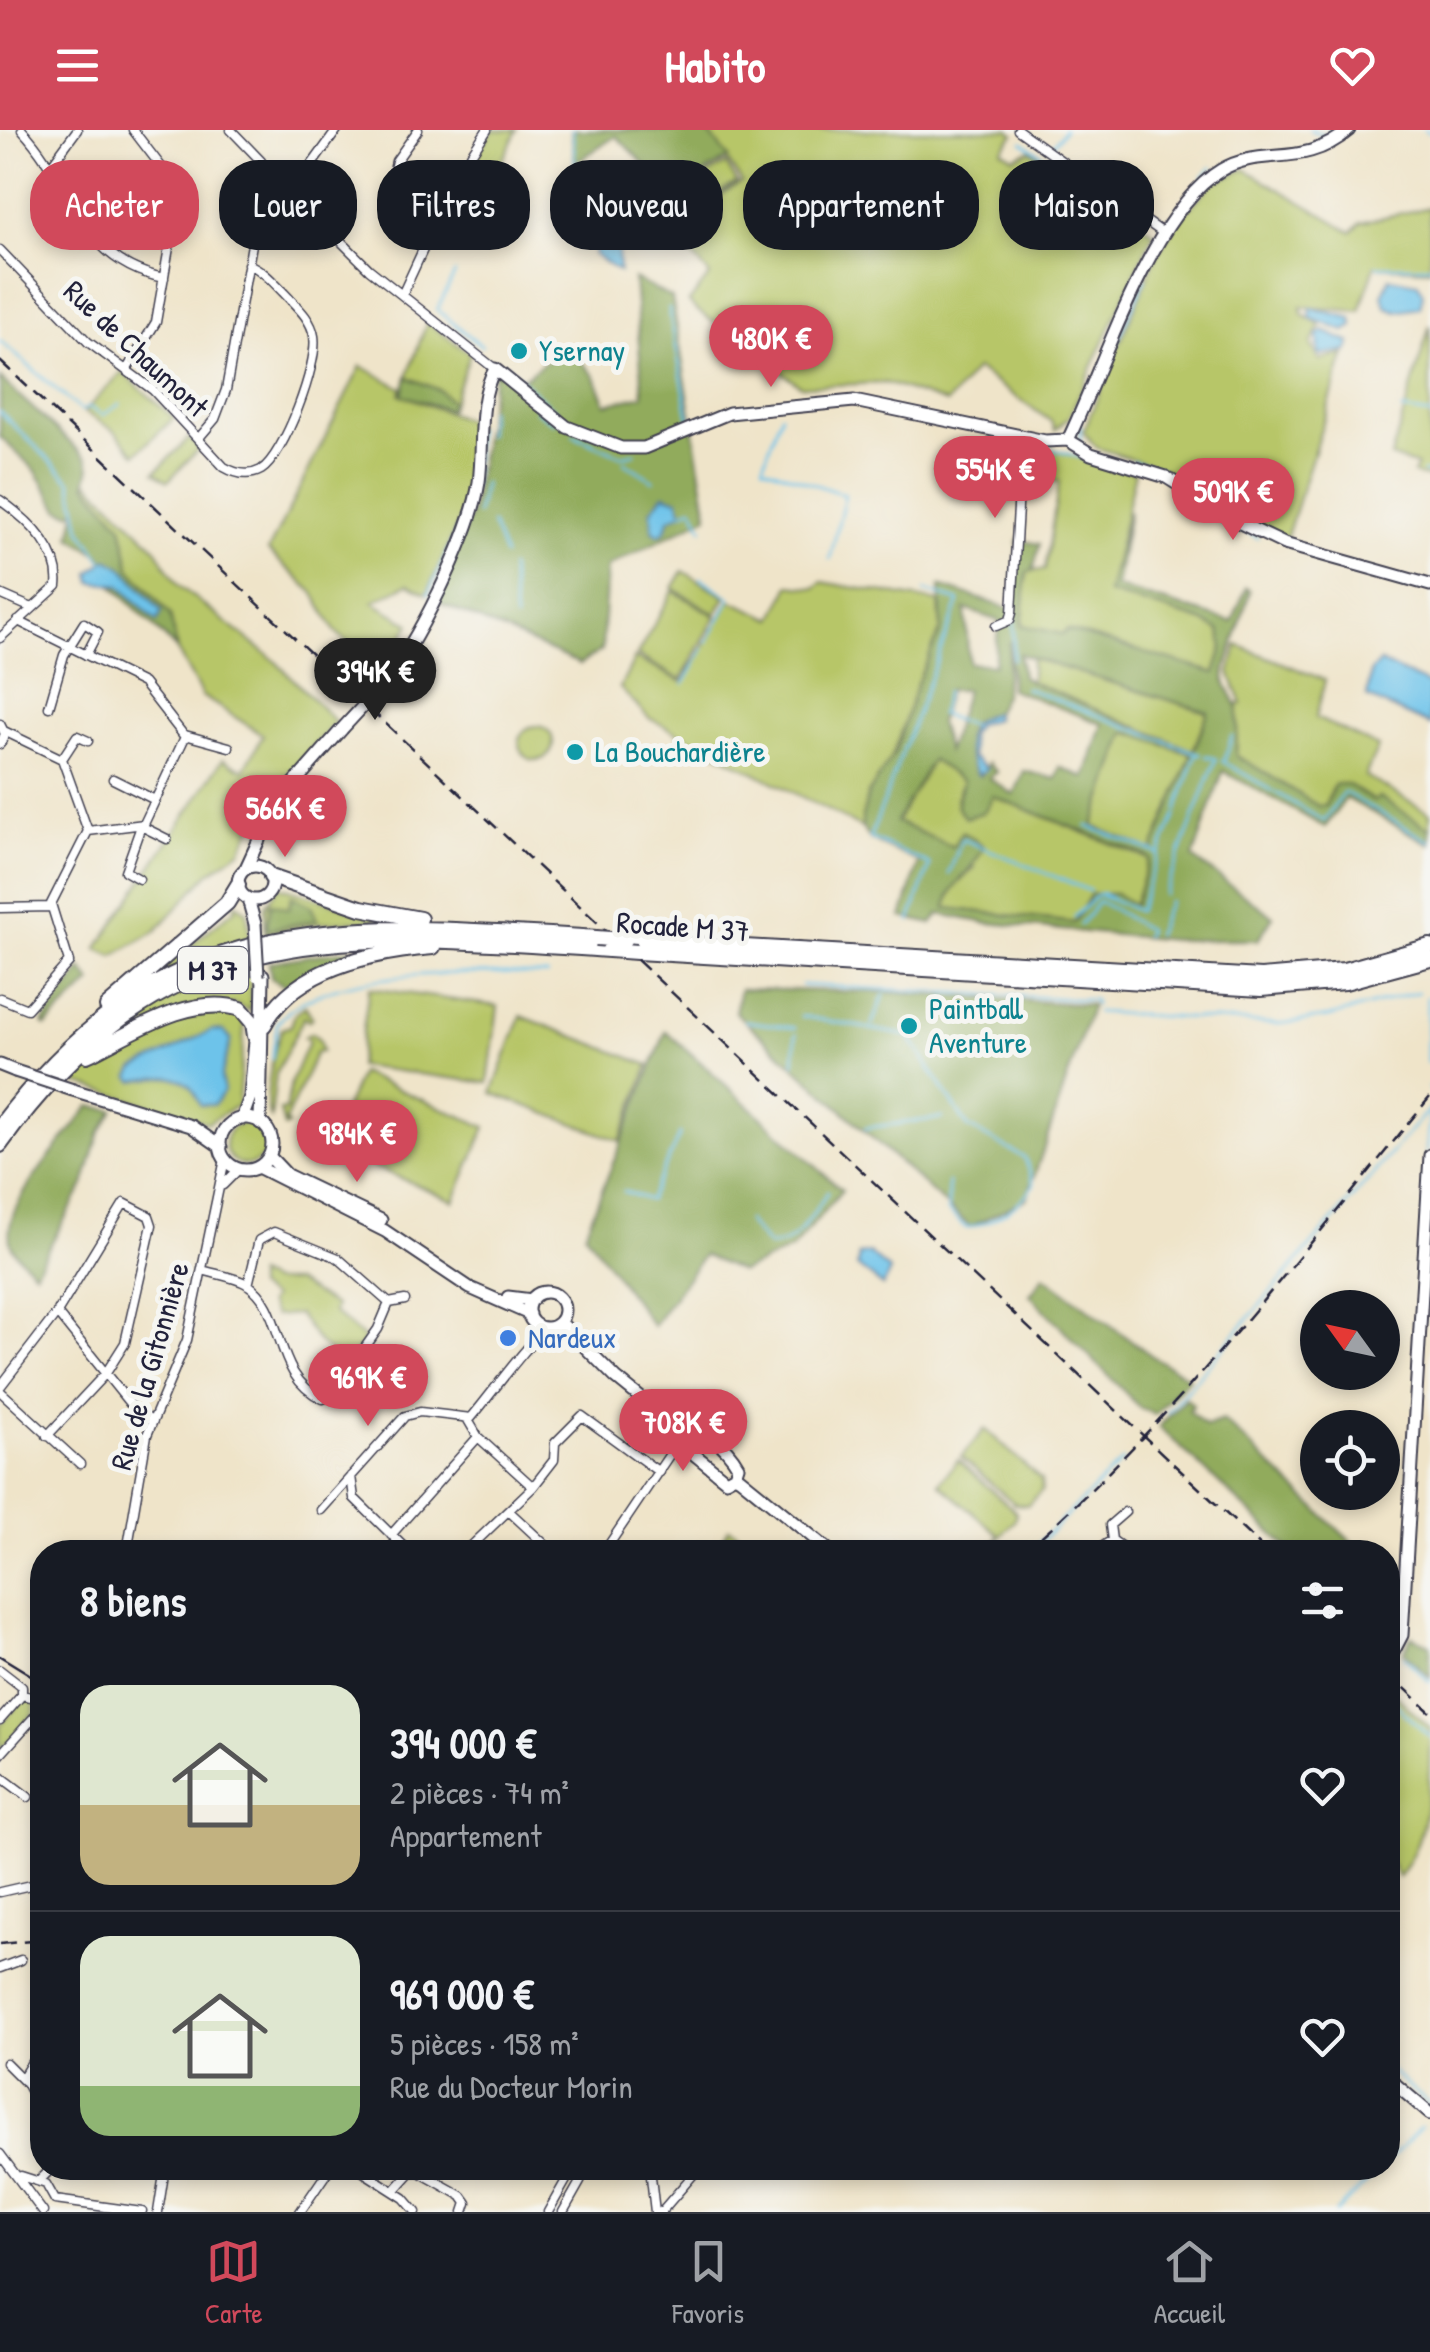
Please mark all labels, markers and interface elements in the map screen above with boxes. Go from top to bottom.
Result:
text: Habito [665,35,765,96]
icon: menu [50,38,105,93]
icon: heart [1325,38,1380,93]
chip: Acheter [30,160,199,250]
chip: Louer [219,160,357,250]
chip: Filtres [377,160,530,250]
chip: Nouveau [550,160,723,250]
chip: Appartement [743,160,979,250]
chip: Maison [999,160,1154,250]
street label: Rue de Chaumont [56,271,218,426]
pin: 480K € [690,305,852,390]
text: 480K € [731,316,811,359]
place label: Ysernay [539,330,625,370]
marker: Ysernay [508,340,530,362]
pin: 554K € [914,436,1076,521]
text: 554K € [956,447,1034,490]
pin: 509K € [1152,458,1314,543]
text: 509K € [1193,469,1273,512]
pin: 394K € [294,638,456,723]
text: 394K € [336,649,414,692]
place label: La Bouchardière [595,731,766,771]
marker: La Bouchardière [564,741,586,763]
pin: 566K € [204,775,366,860]
text: 566K € [246,786,324,829]
street label: Rocade M 37 [615,901,751,951]
road number: M 37 [178,947,248,993]
place label: Paintball Aventure [929,988,1027,1062]
marker: Paintball Aventure [898,1015,920,1037]
pin: 984K € [276,1100,438,1185]
text: 984K € [318,1111,396,1154]
street label: Rue de la Gitonnière [100,1257,198,1474]
north arrow [1300,1290,1400,1390]
map controls [1300,1290,1400,1510]
place label: Nardeux [528,1317,616,1357]
marker: Nardeux [497,1327,519,1349]
pin: 969K € [287,1344,449,1429]
text: 969K € [330,1355,406,1398]
pin: 708K € [602,1389,764,1474]
text: 708K € [641,1400,725,1443]
button: locate [1300,1410,1400,1510]
text: 8 biens [80,1572,186,1629]
icon: filters [1295,1573,1350,1628]
text: 394 000 € [390,1714,536,1771]
icon: home [160,1725,280,1845]
icon: heart [1295,1758,1350,1813]
text: 2 pièces · 74 m² [390,1771,569,1814]
text: Appartement [390,1814,542,1857]
text: 969 000 € [390,1965,534,2022]
icon: home [160,1976,280,2096]
icon: heart [1295,2009,1350,2064]
text: 5 pièces · 158 m² [390,2022,579,2065]
text: Rue du Docteur Morin [390,2065,633,2108]
tab: Carte [205,2234,263,2332]
tab: Favoris [672,2234,744,2332]
tab: Accueil [1154,2234,1225,2332]

